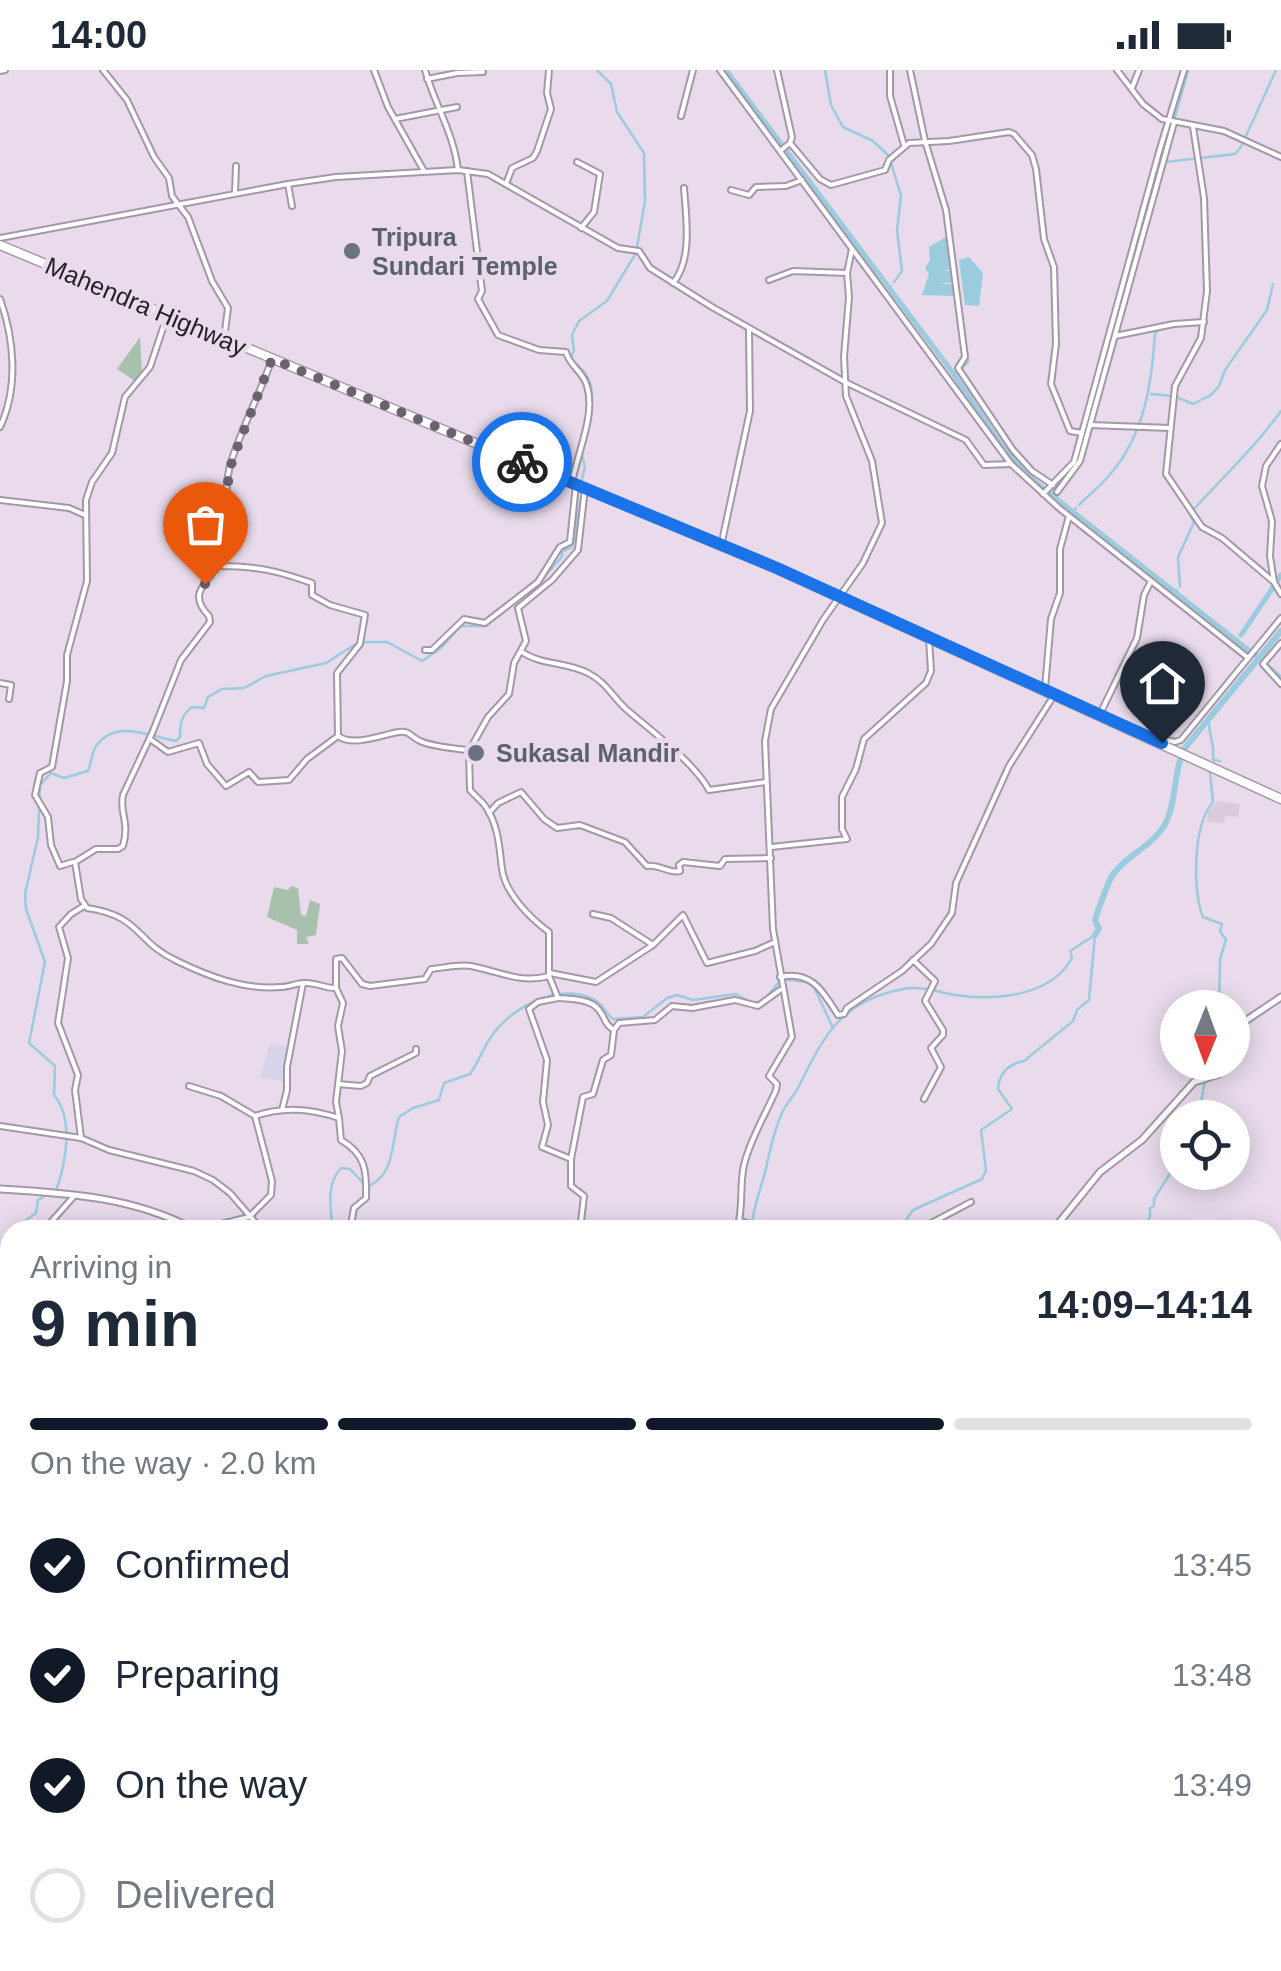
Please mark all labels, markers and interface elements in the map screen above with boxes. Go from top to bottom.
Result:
text: 14:00 [50,14,147,56]
place label: Tripura Sundari Temple [372,223,558,280]
marker: Tripura Sundari Temple [341,240,363,262]
street label: Mahendra Highway [41,251,251,361]
courier [472,412,572,512]
icon: bike [495,435,550,490]
pin [163,482,248,585]
icon: bag [178,497,233,552]
pin [1120,641,1205,744]
icon: home [1135,656,1190,711]
place label: Sukasal Mandir [496,739,680,767]
marker: Sukasal Mandir [465,742,487,764]
north arrow [1160,990,1250,1080]
map controls [1160,990,1250,1190]
button: locate [1160,1100,1250,1190]
text: Arriving in [30,1249,172,1285]
text: 14:09–14:14 [1036,1284,1252,1326]
text: 9 min [30,1287,200,1360]
text: On the way · 2.0 km [30,1445,316,1481]
icon: check [30,1538,85,1593]
text: Confirmed [115,1544,290,1586]
text: 13:45 [1172,1547,1252,1583]
icon: check [30,1648,85,1703]
text: Preparing [115,1654,280,1696]
text: 13:48 [1172,1657,1252,1693]
icon: check [30,1758,85,1813]
text: On the way [115,1764,307,1806]
text: 13:49 [1172,1767,1252,1803]
text: Delivered [115,1874,276,1916]

